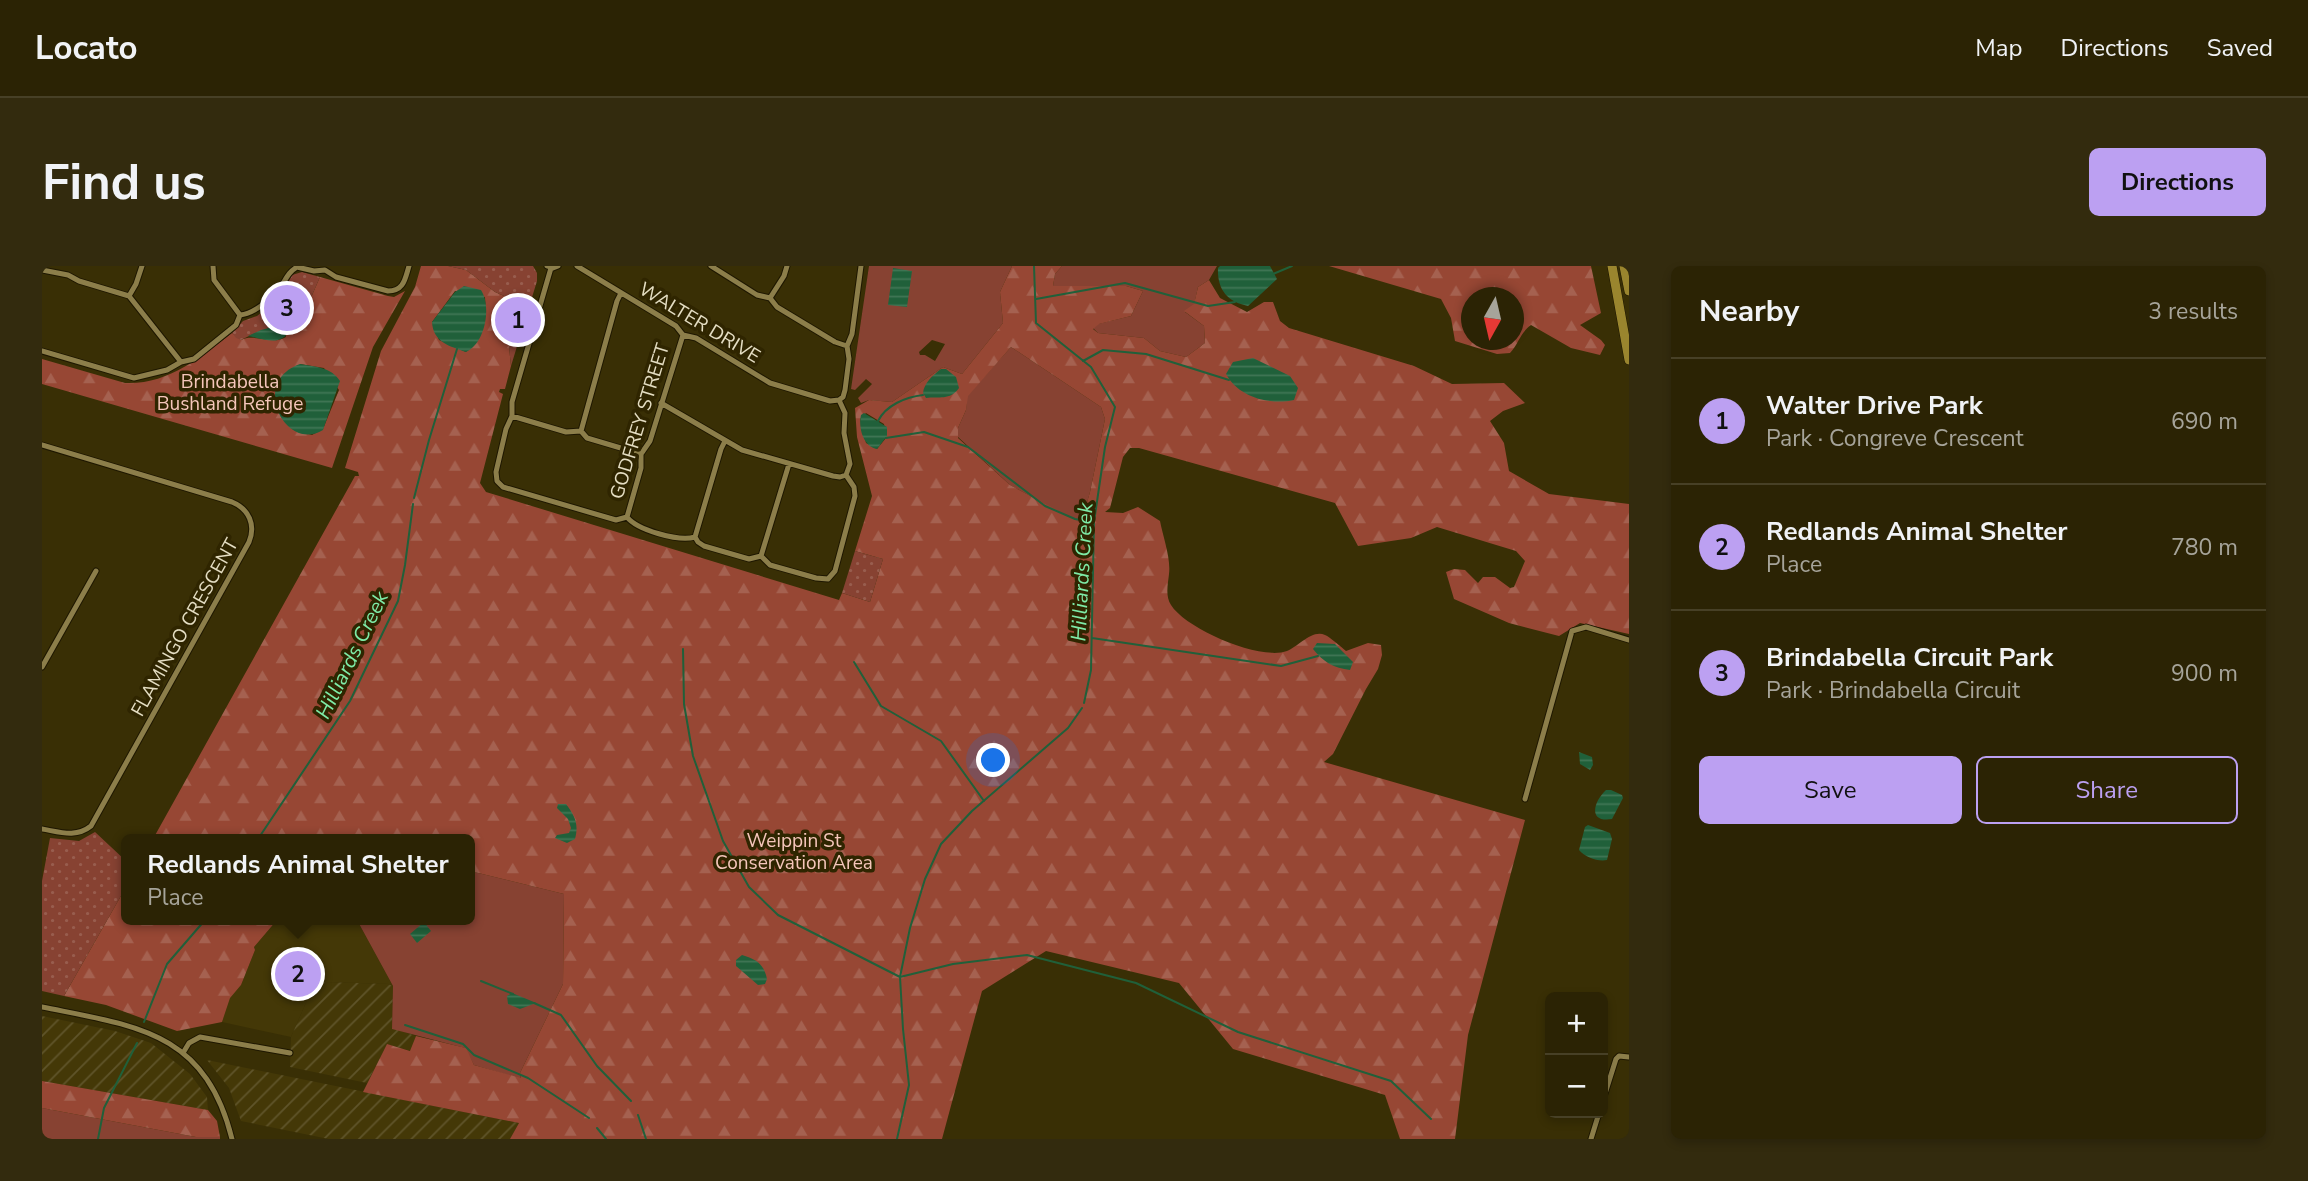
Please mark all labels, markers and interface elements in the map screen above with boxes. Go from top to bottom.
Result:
text: Locato [35,26,137,71]
text: Map [1975,32,2022,64]
text: Directions [2060,32,2169,64]
text: Saved [2207,32,2273,64]
button: Directions [2089,148,2266,216]
text: Find us [42,149,206,216]
street label: WALTER DRIVE [634,276,765,369]
pin: 3 [264,282,310,334]
north arrow [1461,287,1524,350]
text: Nearby [1699,291,1799,332]
pin: 1 [495,294,541,346]
text: 3 results [2148,296,2238,327]
street label: GODFREY STREET [604,340,676,502]
park label: Brindabella Bushland Refuge [157,369,303,417]
text: Walter Drive Park [1766,388,1983,423]
text: 1 [1715,406,1729,437]
text: 690 m [2171,406,2238,437]
text: Park · Congreve Crescent [1766,423,2024,454]
water label: Hilliards Creek [1064,501,1100,642]
text: Redlands Animal Shelter [1766,514,2068,549]
text: 2 [1715,532,1729,563]
text: 780 m [2171,532,2238,563]
street label: FLAMINGO CRESCENT [125,533,245,721]
text: Place [1766,549,1822,580]
water label: Hilliards Creek [309,586,395,724]
text: Brindabella Circuit Park [1766,640,2053,675]
text: 3 [1715,658,1729,689]
text: 900 m [2171,658,2238,689]
text: Park · Brindabella Circuit [1766,675,2020,706]
your location [976,743,1010,777]
button: Save [1699,756,1962,824]
button: Share [1976,756,2238,824]
park label: Weippin St Conservation Area [715,828,873,876]
popup [121,834,475,925]
text: Redlands Animal Shelter [147,847,449,882]
text: Place [147,882,203,913]
pin: 2 [275,948,321,1000]
map controls [1545,992,1608,1118]
button: + [1545,992,1608,1055]
button: − [1545,1055,1608,1118]

